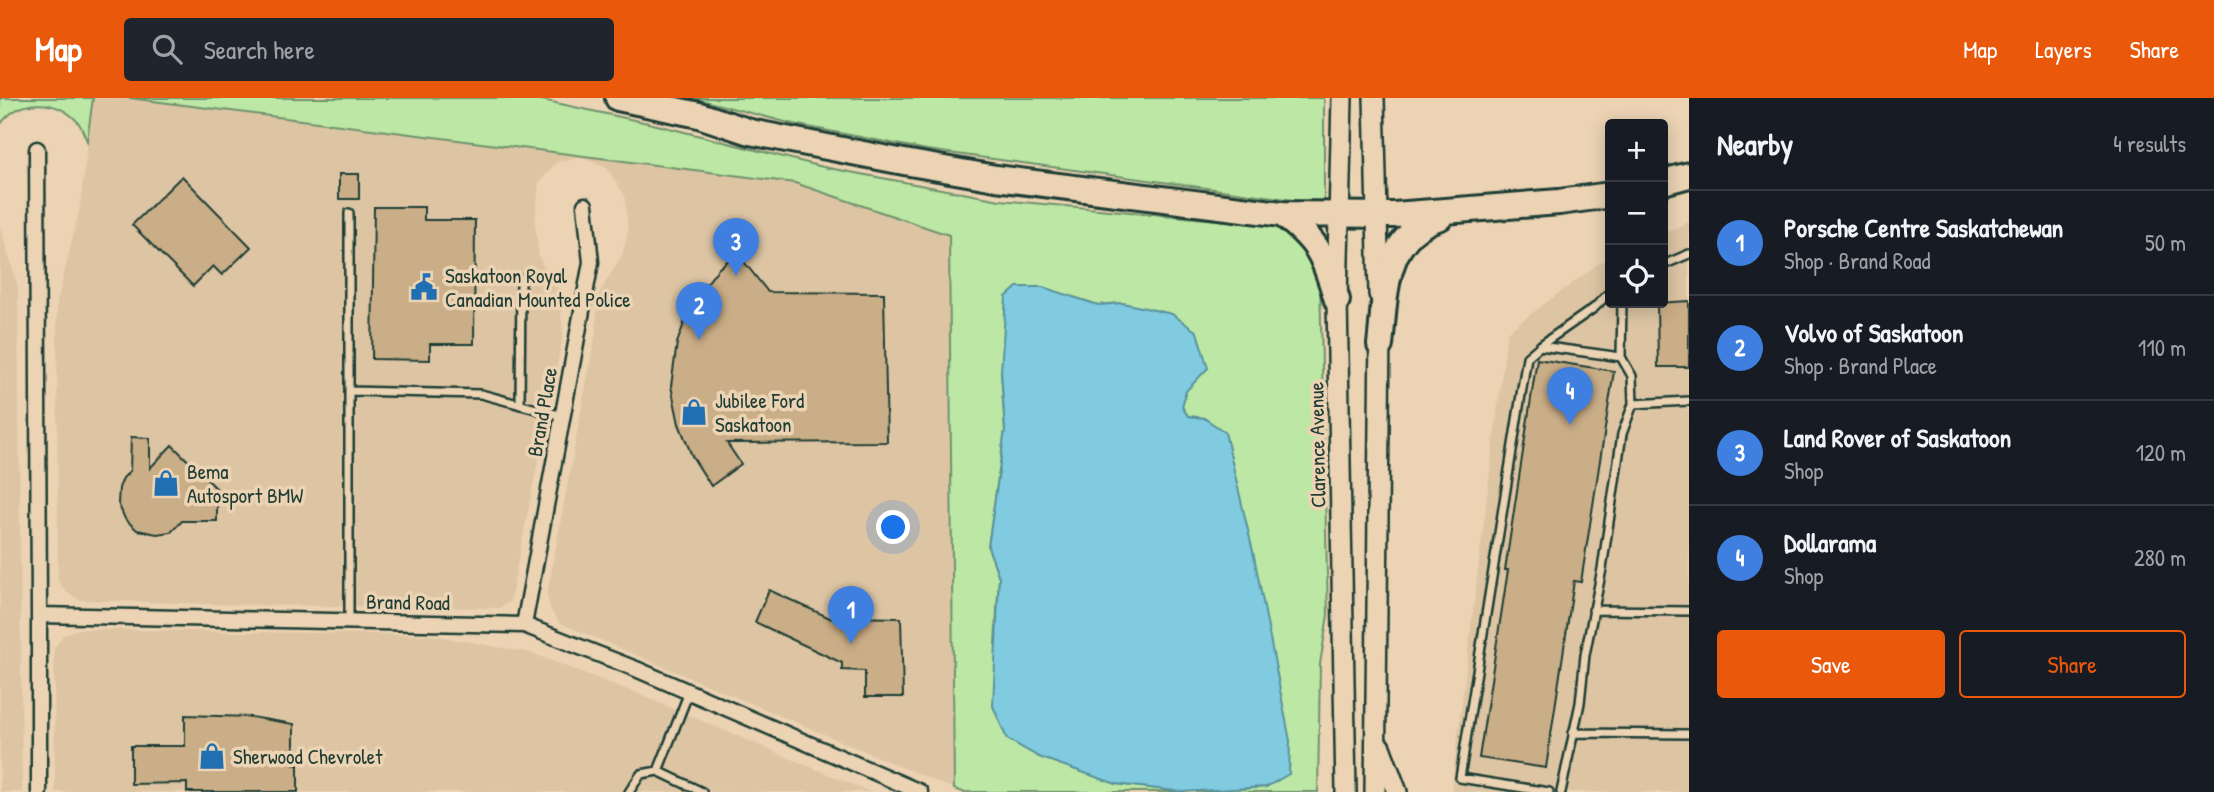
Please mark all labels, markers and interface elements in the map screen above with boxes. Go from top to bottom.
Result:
search box [124,18,614,81]
text: Map [35,27,82,71]
icon: search [148,30,186,68]
text: Search here [204,32,315,67]
text: Map [1963,33,1997,65]
text: Layers [2035,33,2092,65]
text: Share [2130,33,2179,65]
map controls [1605,119,1668,308]
button: + [1605,119,1668,182]
text: Nearby [1717,124,1793,164]
text: 4 results [2113,128,2186,159]
button: − [1605,182,1668,245]
text: Porsche Centre Saskatchewan [1784,210,2063,245]
pin: 3 [713,218,759,276]
text: 1 [1736,227,1744,258]
text: 50 m [2145,227,2186,258]
button: locate [1605,245,1668,308]
text: Shop · Brand Road [1784,245,1930,276]
place label: Saskatoon Royal Canadian Mounted Police [445,261,631,314]
public building icon: Saskatoon Royal Canadian Mounted Police [409,272,439,302]
pin: 2 [676,282,722,340]
text: Volvo of Saskatoon [1784,315,1963,350]
text: 2 [1735,332,1745,363]
text: 110 m [2138,332,2186,363]
text: Shop · Brand Place [1784,350,1937,381]
street label: Brand Place [520,365,564,459]
pin: 4 [1547,367,1593,425]
street label: Clarence Avenue [1301,382,1333,508]
place label: Jubilee Ford Saskatoon [715,386,804,439]
shop icon: Jubilee Ford Saskatoon [679,397,709,427]
text: Land Rover of Saskatoon [1784,420,2011,455]
text: 3 [1735,437,1745,468]
text: 120 m [2136,437,2186,468]
text: Shop [1784,455,1823,486]
place label: Bema Autosport BMW [187,457,303,510]
shop icon: Bema Autosport BMW [151,468,181,498]
your location [876,510,910,544]
text: Dollarama [1784,525,1876,560]
text: 4 [1736,542,1744,573]
text: 280 m [2134,542,2186,573]
text: Shop [1784,560,1823,591]
pin: 1 [828,586,874,644]
street label: Brand Road [366,587,450,617]
button: Save [1717,630,1945,698]
button: Share [1959,630,2186,698]
shop icon: Sherwood Chevrolet [197,741,227,771]
place label: Sherwood Chevrolet [233,742,383,771]

